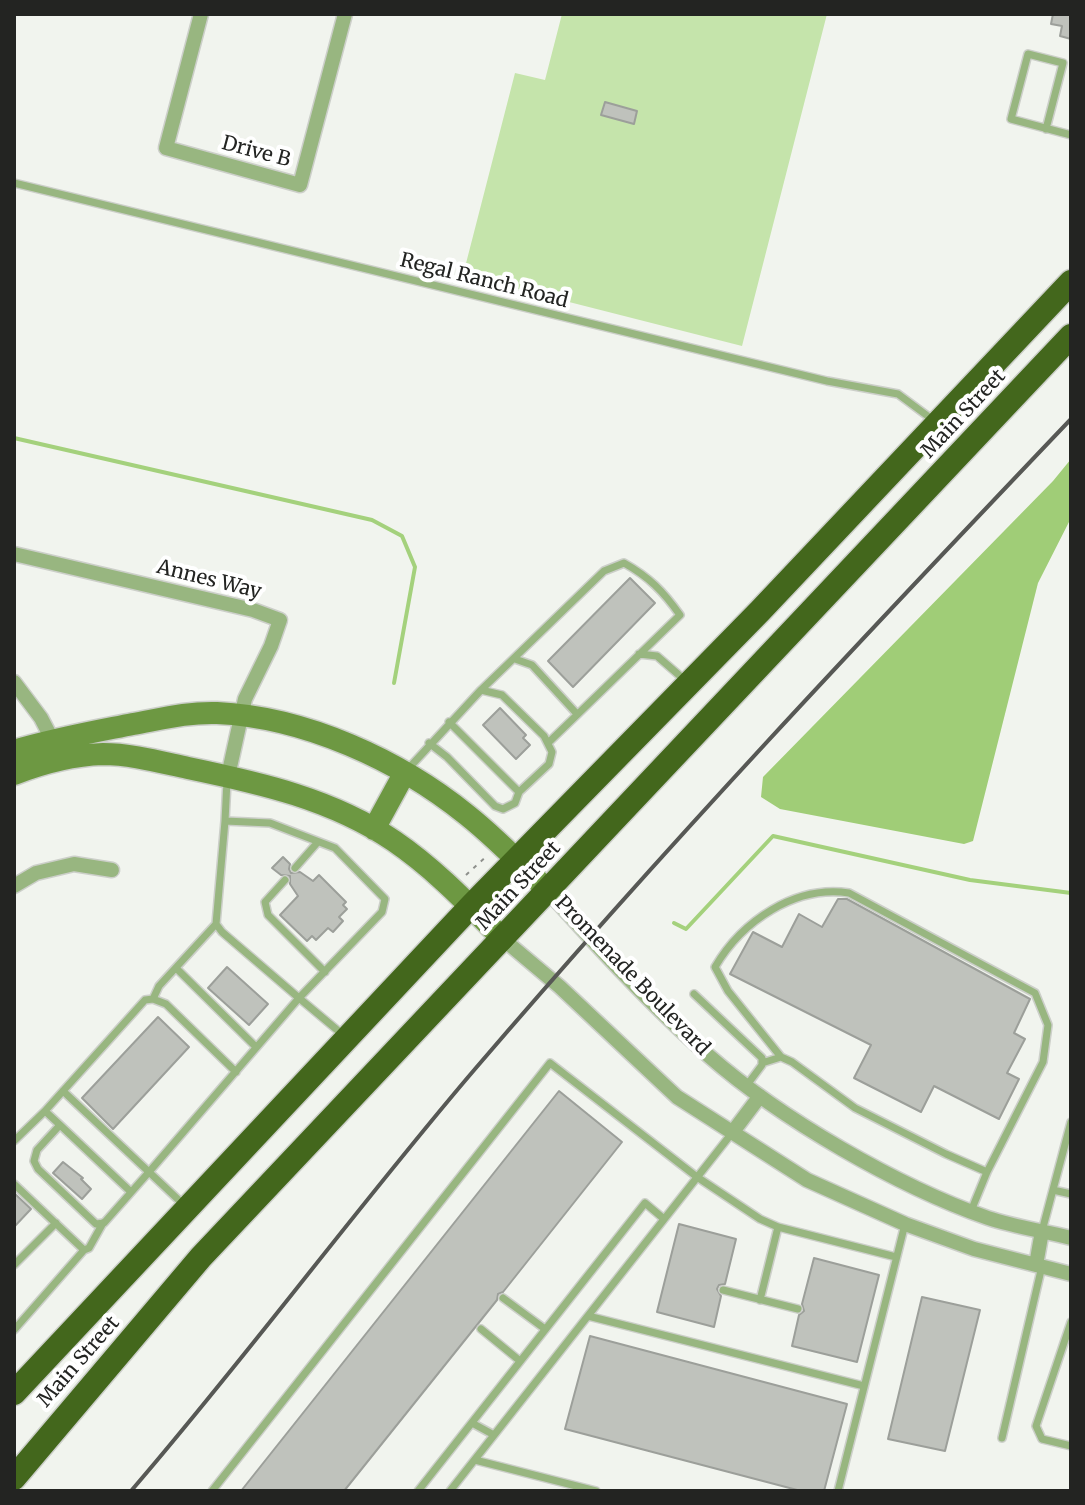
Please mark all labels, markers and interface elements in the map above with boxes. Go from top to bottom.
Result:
street label: Drive B [219,131,293,173]
street label: Regal Ranch Road [397,248,571,314]
street label: Main Street [917,365,1011,463]
street label: Annes Way [154,555,264,605]
street label: Main Street [472,837,566,935]
street label: Promenade Boulevard [550,891,714,1061]
street label: Main Street [33,1312,125,1412]

